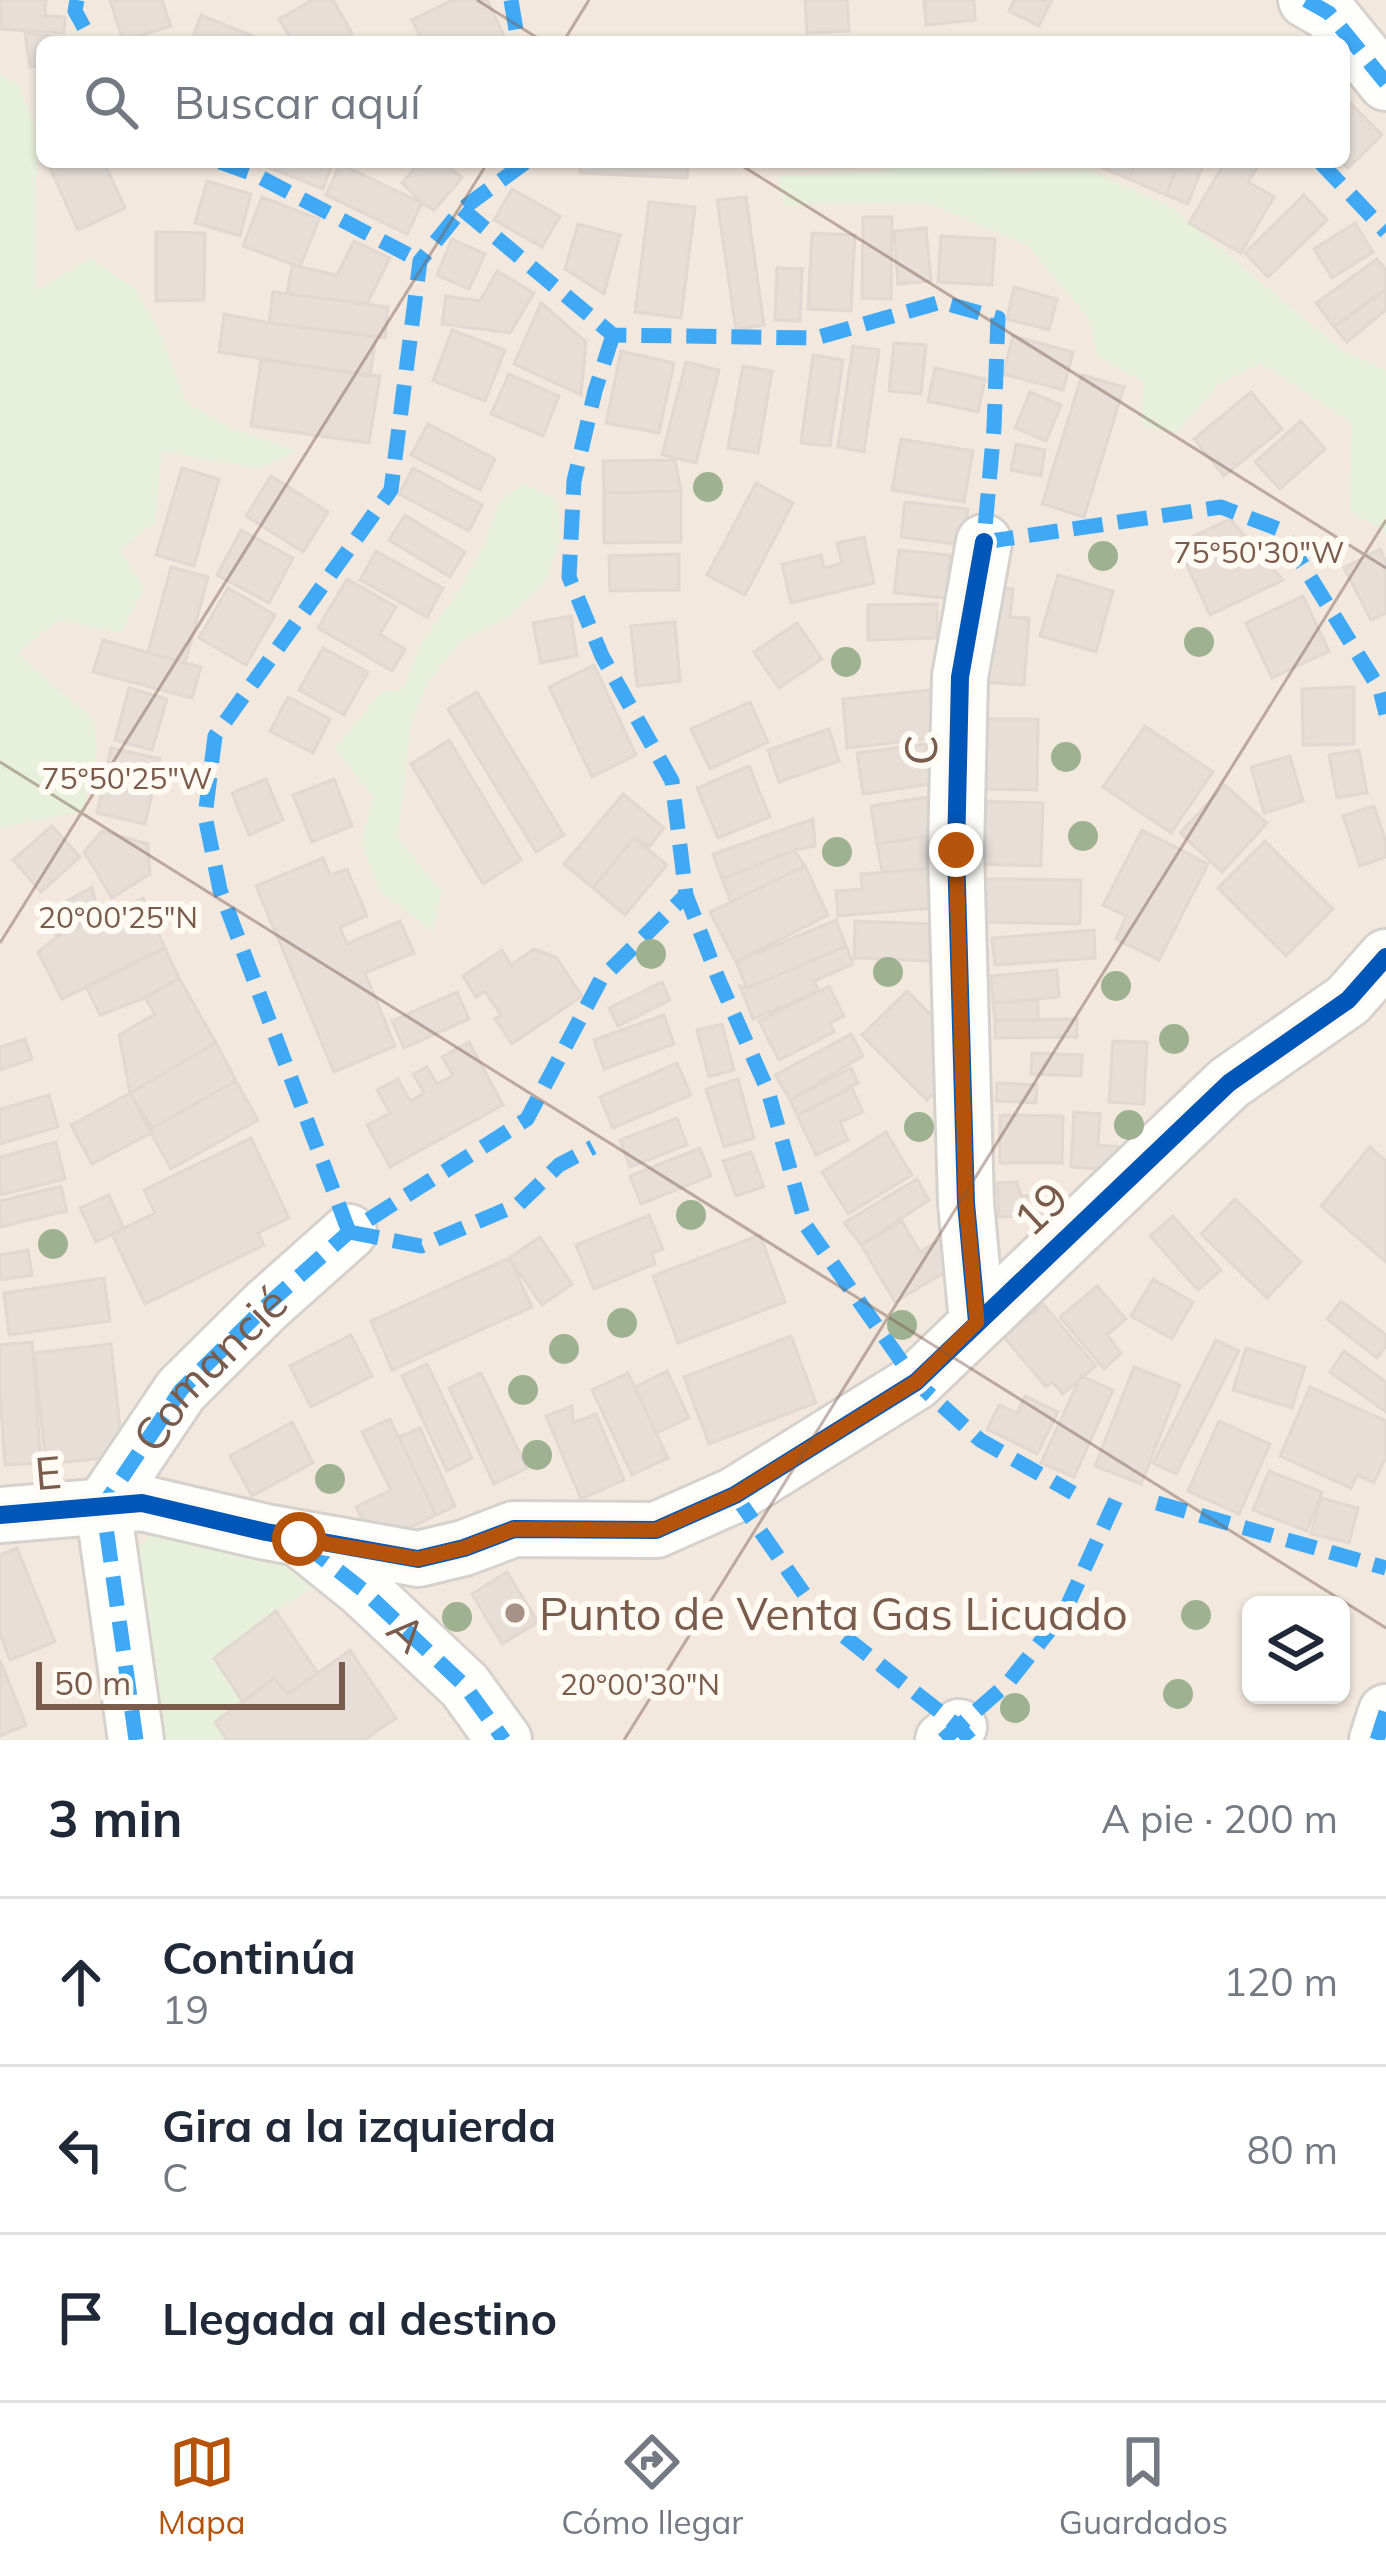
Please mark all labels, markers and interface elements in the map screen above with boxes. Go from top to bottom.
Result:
search box [36,36,1350,168]
icon: search [78,69,144,135]
text: Buscar aquí [174,74,421,130]
text: 75°50'30"W [1174,533,1344,571]
street label: C [892,734,948,766]
text: 75°50'25"W [42,759,212,797]
route end [929,823,983,877]
text: 20°00'25"N [38,898,198,936]
street label: 19 [1001,1169,1079,1247]
street label: Comancié [120,1273,298,1462]
street label: E [32,1443,64,1501]
route start [272,1512,326,1566]
place label: Punto de Venta Gas Licuado [539,1585,1128,1641]
map controls [1242,1596,1350,1704]
button: layers [1242,1596,1350,1704]
street label: A [376,1600,439,1664]
marker: Punto de Venta Gas Licuado [502,1600,528,1626]
scale bar [36,1656,345,1709]
text: 50 m [54,1662,131,1703]
text: 20°00'30"N [560,1665,720,1703]
text: 3 min [48,1786,183,1850]
text: A pie · 200 m [1101,1794,1338,1843]
text: Continúa [162,1929,356,1985]
icon: ahead [48,1949,114,2015]
text: 120 m [1223,1957,1338,2006]
text: 19 [162,1985,209,2034]
text: Gira a la izquierda [162,2097,556,2153]
icon: left [48,2117,114,2183]
text: 80 m [1247,2125,1338,2174]
text: C [162,2153,189,2202]
icon: arrive [48,2285,114,2351]
text: Llegada al destino [162,2290,557,2346]
tab: Mapa [158,2429,246,2542]
tab: Cómo llegar [561,2429,743,2542]
tab: Guardados [1059,2429,1228,2542]

